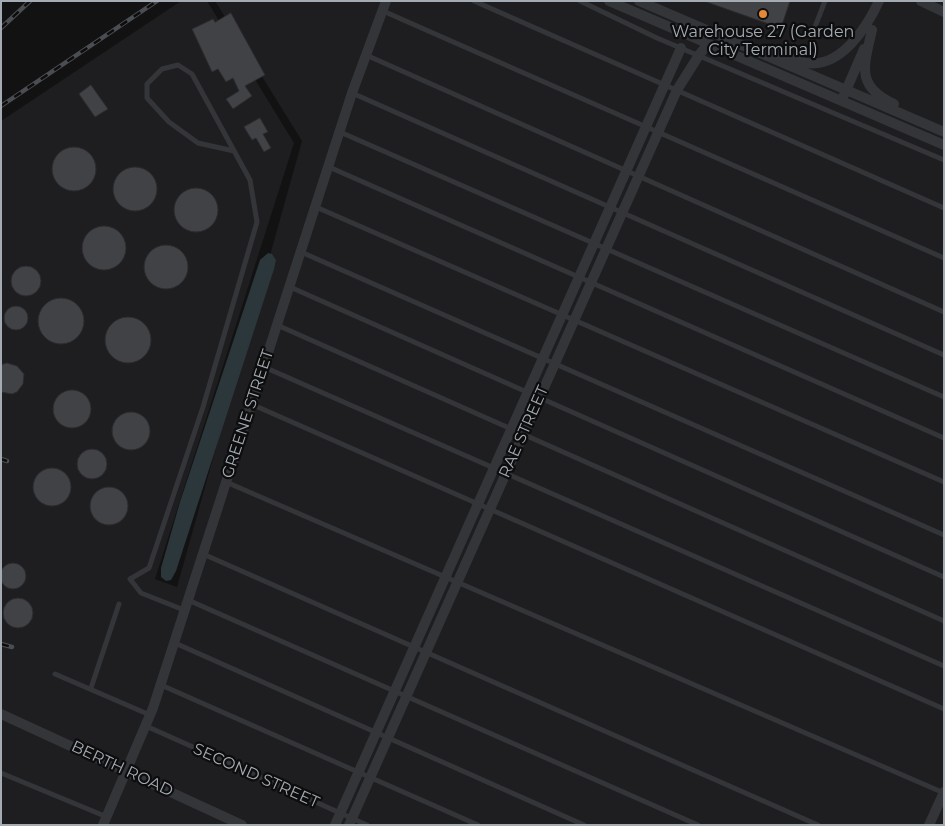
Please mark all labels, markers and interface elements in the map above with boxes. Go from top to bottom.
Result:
marker: Warehouse 27 (Garden City Terminal) [757,8,769,20]
place label: Warehouse 27 (Garden City Terminal) [672,22,854,60]
street label: GREENE STREET [218,347,278,481]
street label: RAE STREET [495,383,553,481]
street label: BERTH ROAD [68,737,176,801]
street label: SECOND STREET [190,740,322,812]

